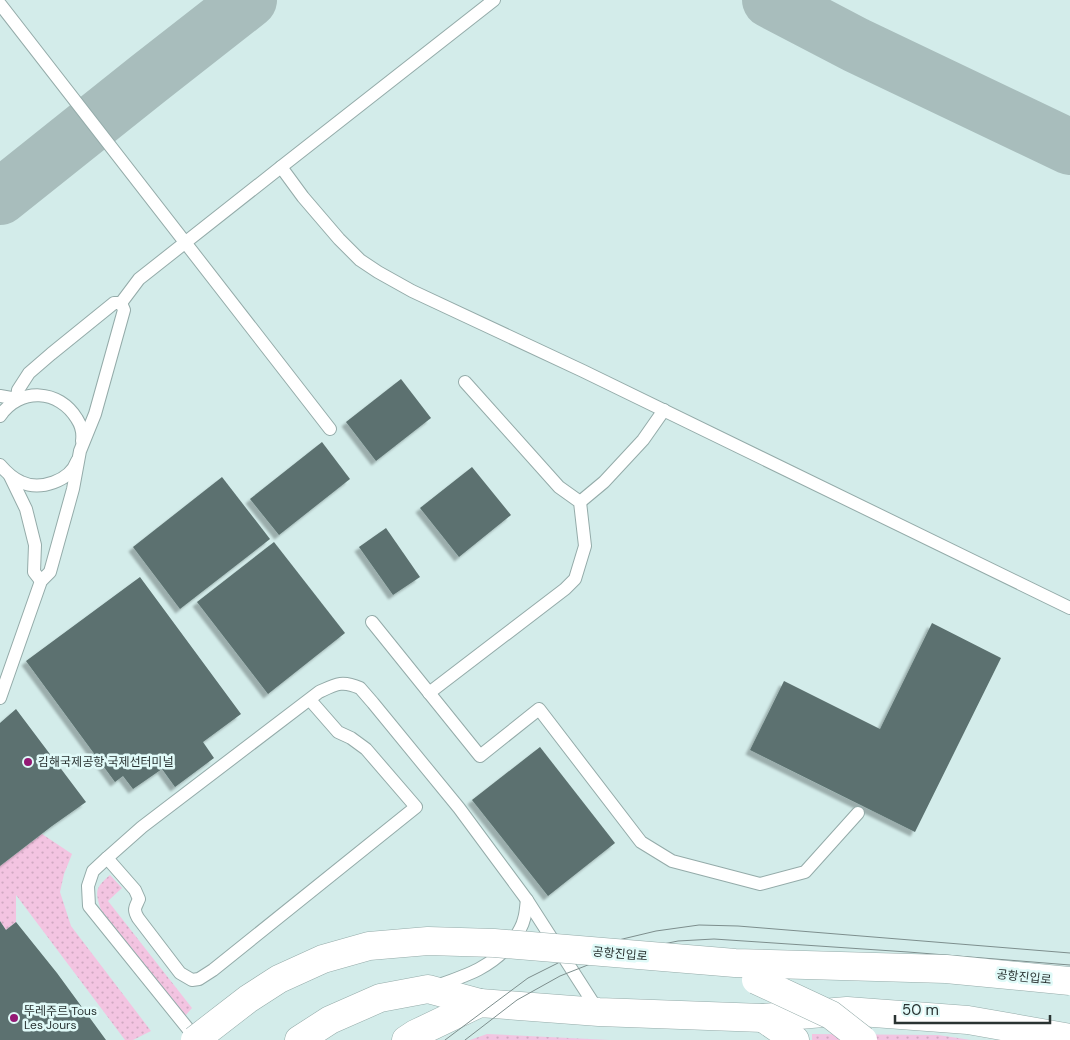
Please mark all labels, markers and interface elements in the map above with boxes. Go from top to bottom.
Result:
place label: 김해국제공항 국제선터미널 [38,754,174,770]
marker: 김해국제공항 국제선터미널 [22,756,34,768]
street label: 공항진입로 [592,944,648,964]
street label: 공항진입로 [996,966,1052,988]
scale bar [895,992,1050,1024]
text: 50 m [902,1000,939,1020]
place label: 뚜레주르 Tous Les Jours [24,1003,97,1033]
marker: 뚜레주르 Tous Les Jours [8,1012,20,1024]

